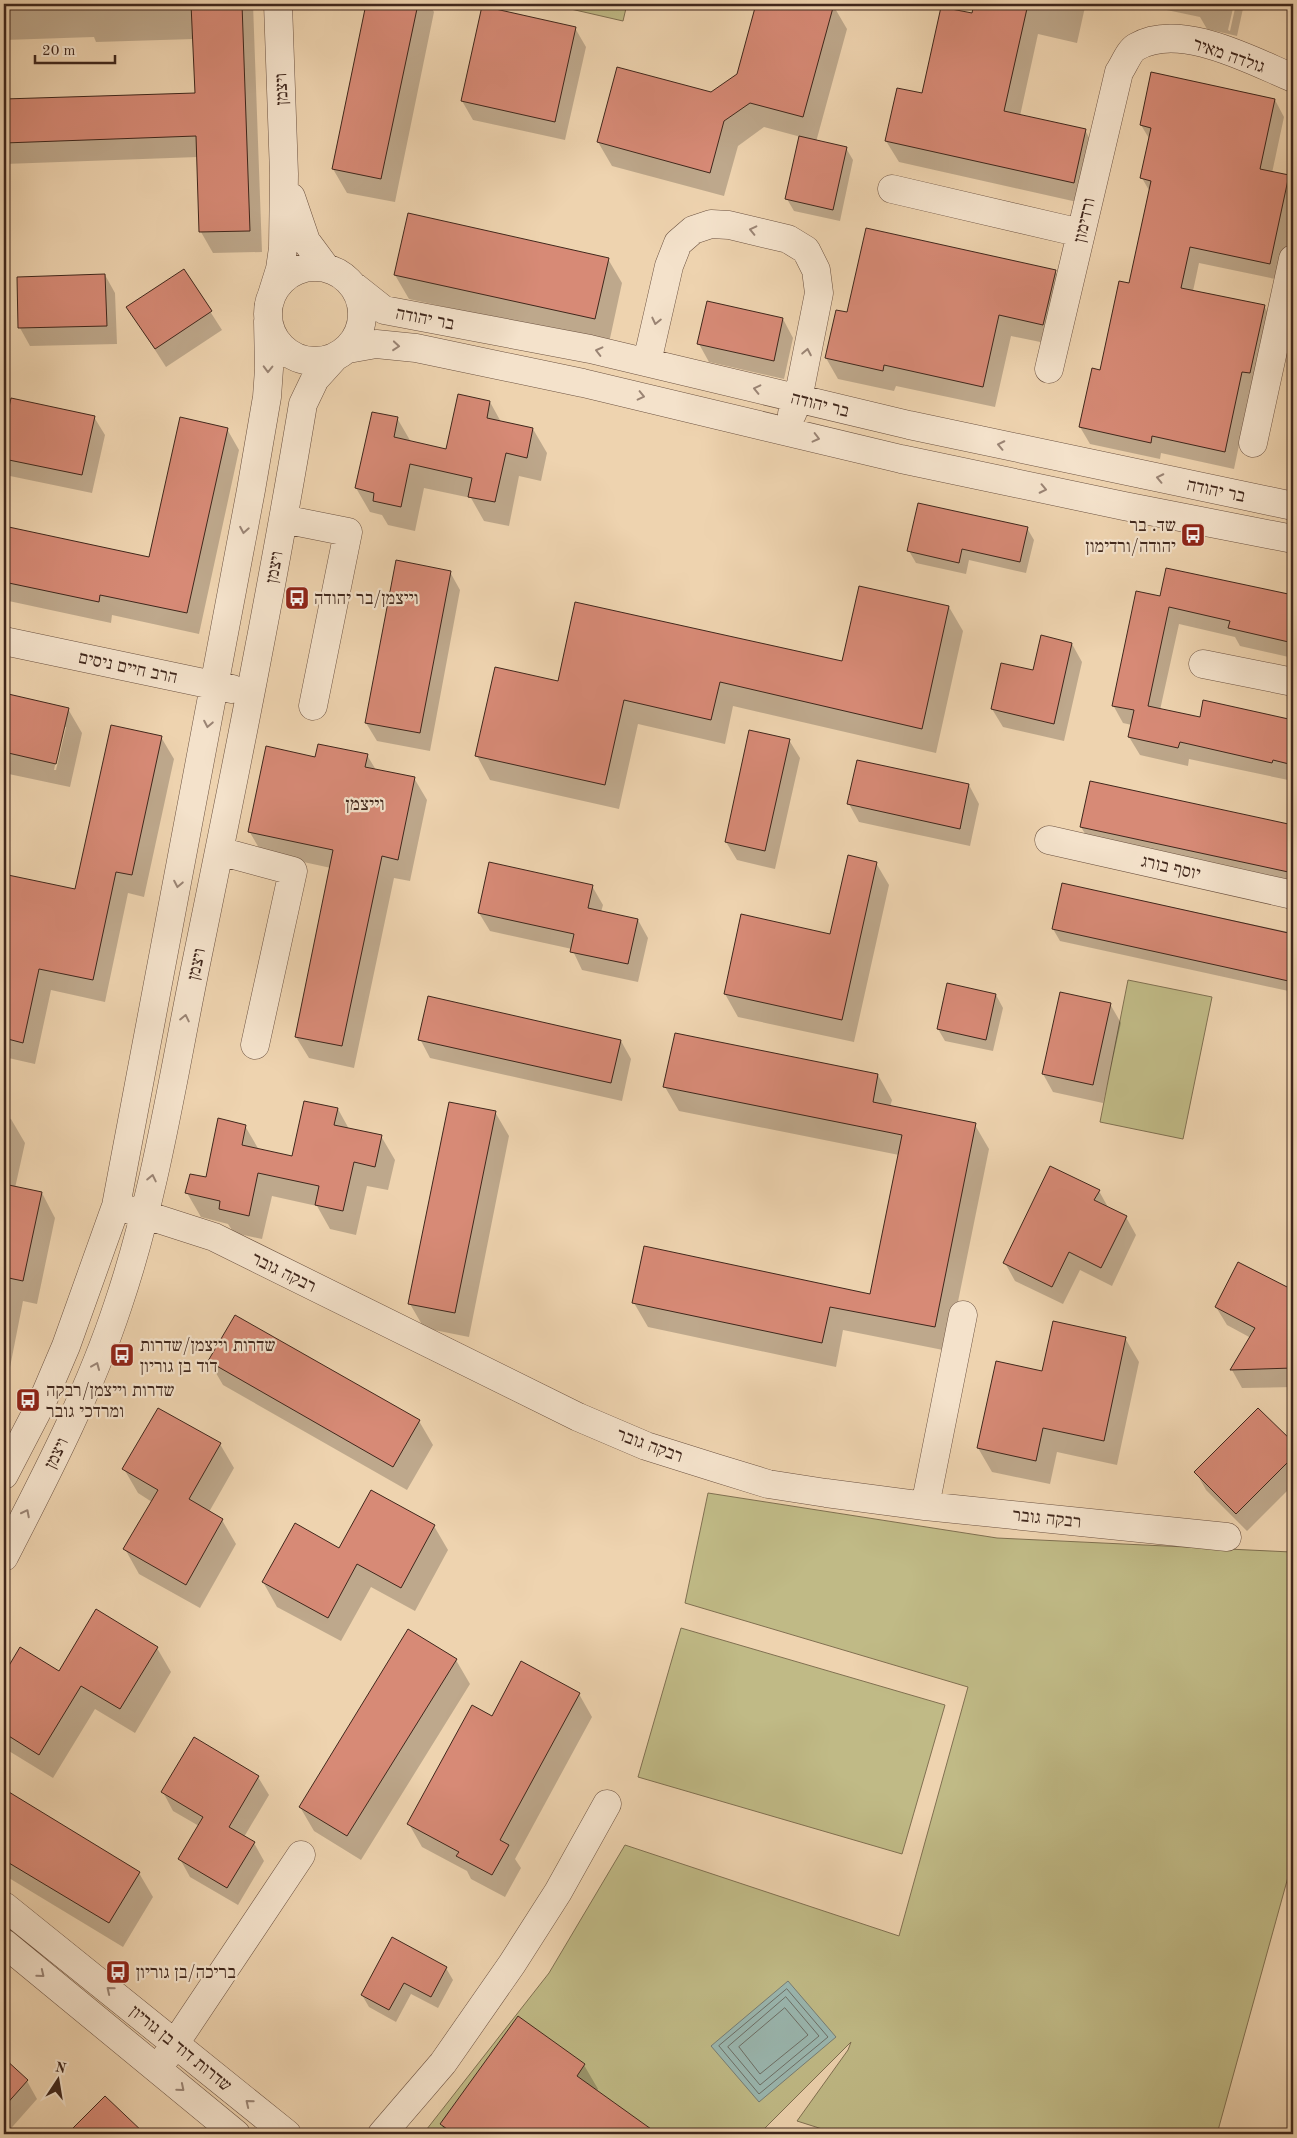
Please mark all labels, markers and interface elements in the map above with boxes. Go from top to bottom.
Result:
scale bar [35,32,115,64]
street label: גולדה מאיר [1190,34,1267,77]
text: 20 m [42,44,76,59]
street label: ויצמן [272,73,292,105]
street label: ורדימון [1071,196,1099,244]
one-way arrow [748,225,757,236]
street label: בר יהודה [394,304,456,334]
one-way arrow [651,317,662,326]
one-way arrow [392,340,400,351]
one-way arrow [595,346,604,357]
one-way arrow [802,347,812,356]
one-way arrow [263,366,274,374]
one-way arrow [753,384,762,395]
street label: בר יהודה [789,389,851,421]
one-way arrow [636,390,645,401]
one-way arrow [811,433,819,443]
one-way arrow [996,440,1005,451]
one-way arrow [1155,473,1164,484]
street label: בר יהודה [1185,476,1247,506]
one-way arrow [1038,483,1047,494]
place label: שד. בר יהודה/ורדימון [1086,517,1176,556]
bus stop icon: שד. בר יהודה/ורדימון [1180,522,1206,548]
one-way arrow [240,525,250,534]
street label: ויצמן [263,550,287,585]
bus stop icon: וייצמן/בר יהודה [284,585,310,611]
place label: וייצמן/בר יהודה [314,590,419,608]
street label: הרב חיים ניסים [77,649,179,687]
one-way arrow [204,720,214,728]
district label: וייצמן [345,796,385,815]
street label: יוסף בורג [1139,852,1202,884]
one-way arrow [173,879,184,888]
street label: ויצמן [185,947,209,982]
one-way arrow [179,1014,190,1023]
one-way arrow [146,1173,157,1182]
street label: רבקה גובר [249,1250,319,1296]
place label: שדרות וייצמן/שדרות דוד בן גוריון [140,1337,275,1376]
bus stop icon: שדרות וייצמן/שדרות דוד בן גוריון [109,1342,135,1368]
one-way arrow [89,1362,100,1371]
place label: שדרות וייצמן/רבקה ומרדכי גובר [46,1382,175,1421]
bus stop icon: שדרות וייצמן/רבקה ומרדכי גובר [15,1387,41,1413]
street label: רבקה גובר [614,1426,685,1466]
street label: ויצמן [42,1435,72,1472]
street label: רבקה גובר [1012,1506,1082,1532]
one-way arrow [20,1510,30,1519]
bus stop icon: בריכה/בן גוריון [105,1959,131,1985]
place label: בריכה/בן גוריון [136,1964,236,1982]
one-way arrow [36,1968,45,1977]
one-way arrow [106,1987,115,1996]
street label: שדרות דוד בן גוריון [126,2002,235,2095]
north arrow [32,2056,82,2106]
text: N [54,2060,67,2076]
one-way arrow [175,2082,184,2091]
one-way arrow [246,2100,255,2109]

